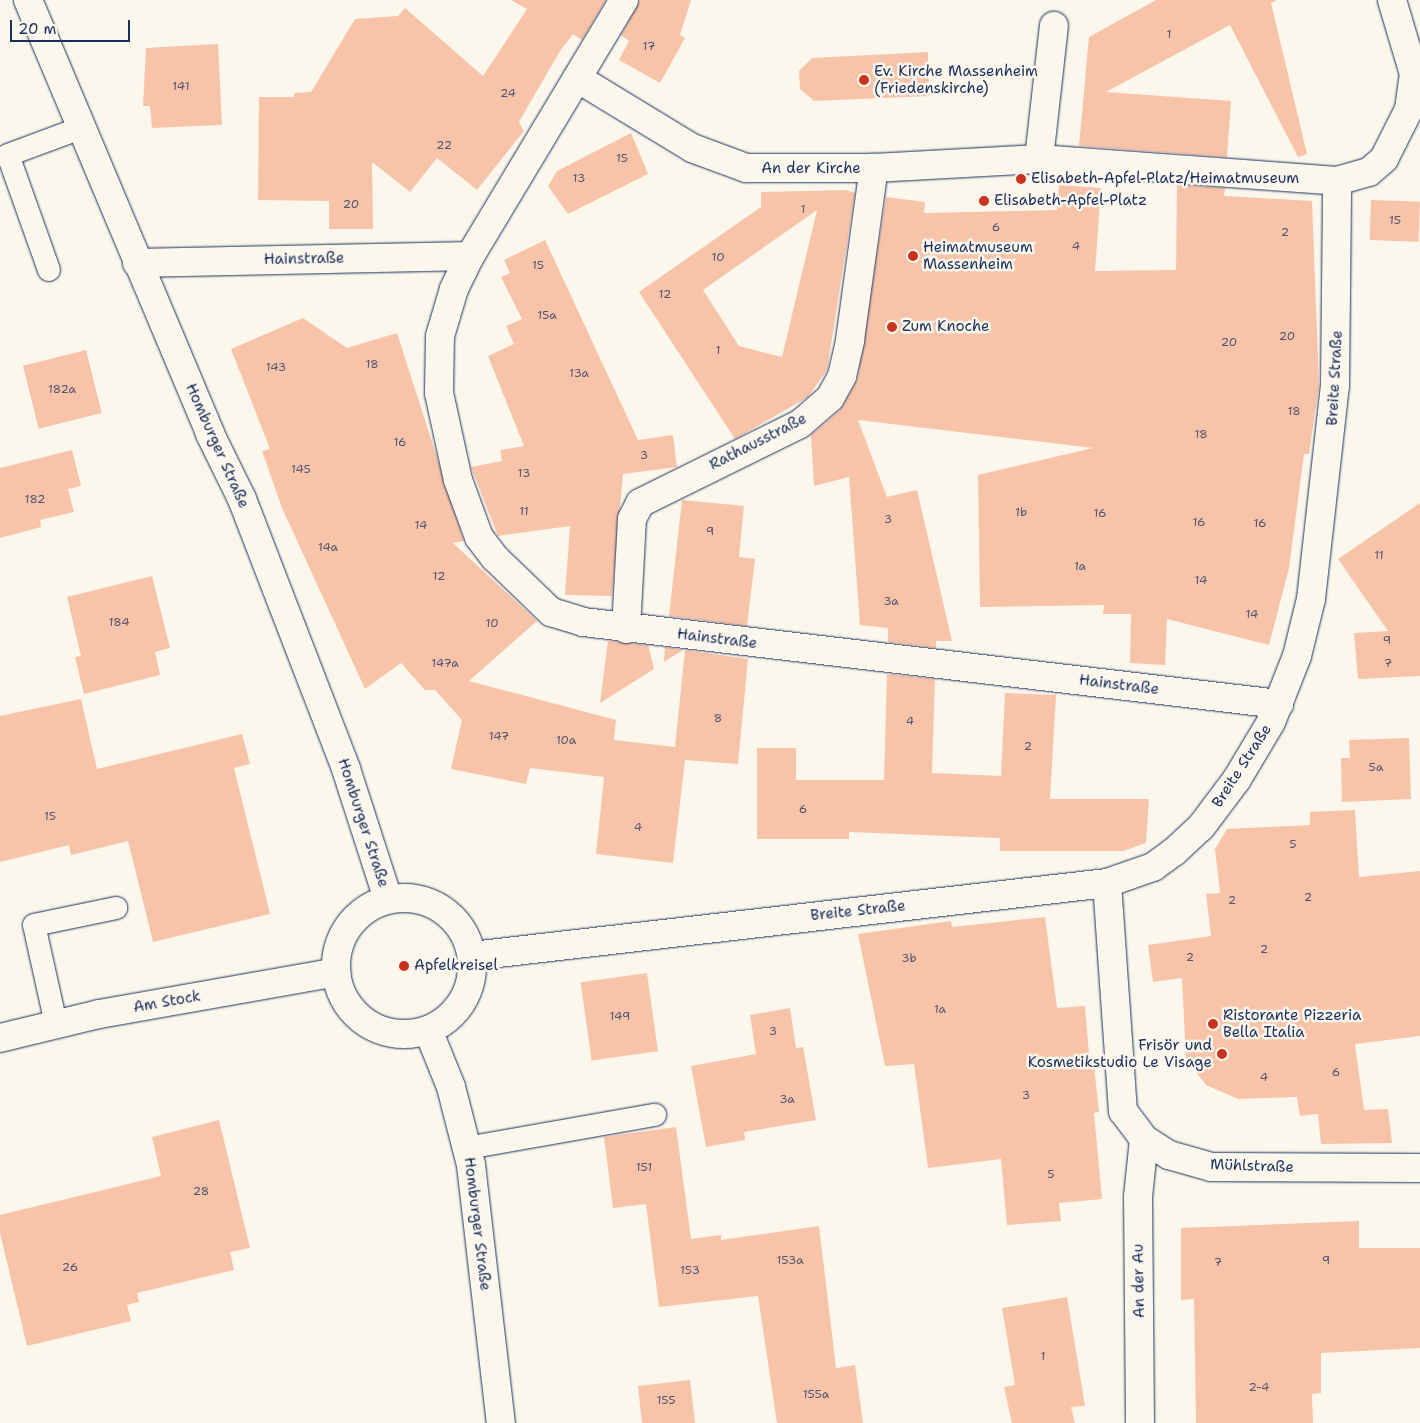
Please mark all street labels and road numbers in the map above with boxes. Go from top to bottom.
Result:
street label: An der Kirche [761,160,861,178]
street label: Hainstraße [264,249,344,269]
street label: Breite Straße [1324,330,1346,426]
street label: Homburger Straße [181,381,253,511]
street label: Rathausstraße [706,410,810,474]
street label: Hainstraße [676,625,758,653]
street label: Hainstraße [1078,671,1160,699]
street label: Breite Straße [1208,721,1276,811]
street label: Homburger Straße [334,756,392,890]
street label: Breite Straße [810,897,906,925]
street label: Am Stock [132,987,202,1017]
street label: Homburger Straße [460,1156,494,1292]
street label: Mühlstraße [1210,1156,1294,1176]
street label: An der Au [1129,1244,1149,1318]

